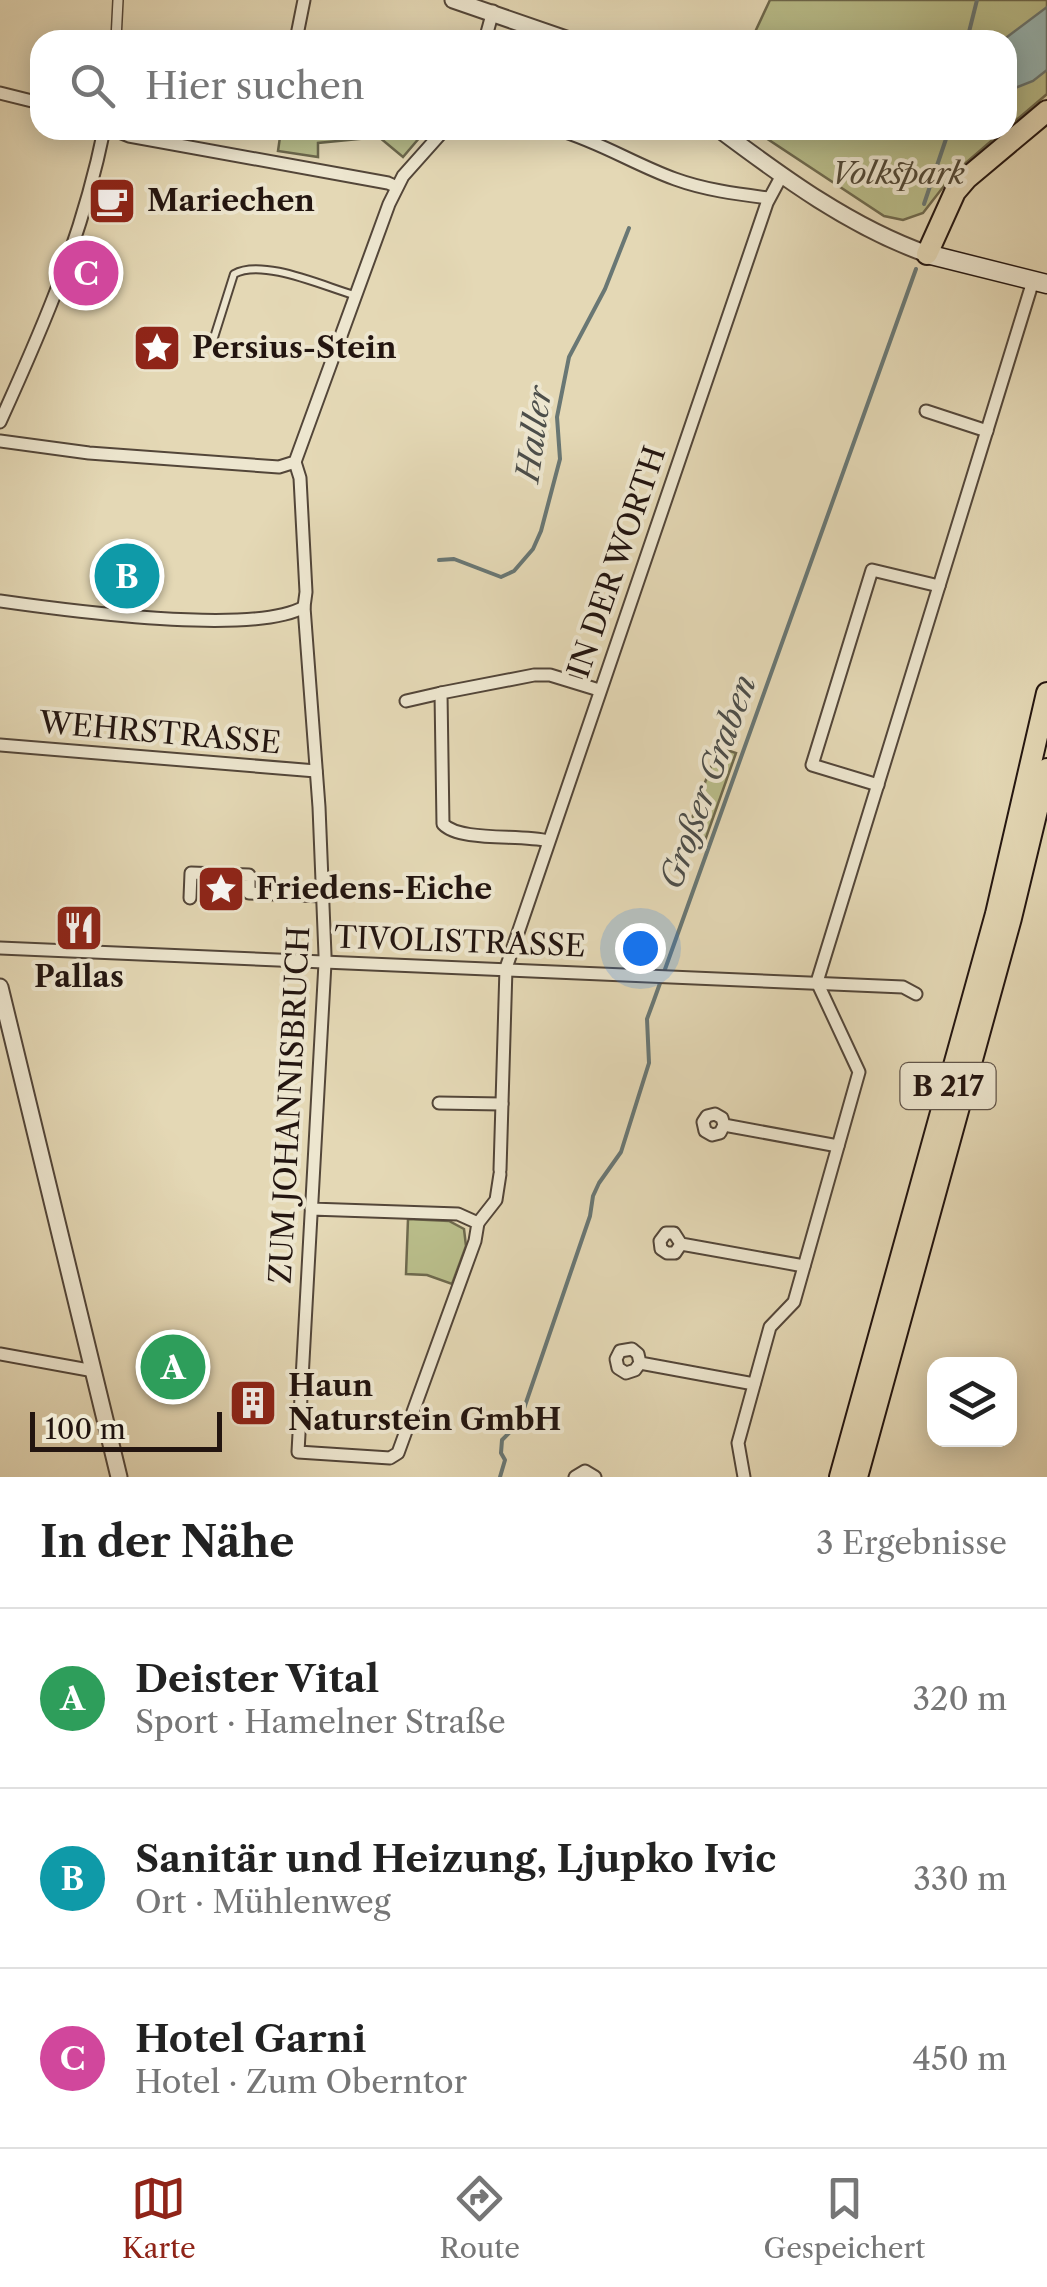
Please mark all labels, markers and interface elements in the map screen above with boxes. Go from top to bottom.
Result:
search box [30,30,1017,140]
icon: search [65,58,120,113]
text: Hier suchen [145,62,365,109]
park label: Volkspark [831,155,965,192]
cafe icon: Mariechen [86,175,138,227]
place label: Mariechen [147,182,315,219]
pin: C [54,236,118,310]
place icon: Persius-Stein [131,322,183,374]
place label: Persius-Stein [192,329,397,366]
water label: Haller [507,382,560,487]
street label: IN DER WORTH [560,441,673,682]
pin: B [94,538,160,614]
water label: Großer Graben [651,670,764,894]
street label: WEHRSTRASSE [37,703,282,761]
place icon: Friedens-Eiche [195,863,247,915]
place label: Friedens-Eiche [256,870,492,907]
restaurant icon: Pallas [53,902,105,954]
street label: TIVOLISTRASSE [334,919,586,964]
your location [615,923,666,974]
street label: ZUM JOHANNISBRUCH [262,925,317,1285]
place label: Pallas [34,958,124,995]
road number: B 217 [900,1063,996,1109]
pin: A [140,1330,206,1404]
map controls [927,1357,1017,1447]
button: layers [927,1357,1017,1447]
place label: Haun Naturstein GmbH [288,1367,561,1438]
building icon: Haun Naturstein GmbH [227,1377,279,1429]
scale bar [30,1407,222,1452]
text: 100 m [45,1412,126,1446]
text: In der Nähe [40,1516,294,1568]
text: 3 Ergebnisse [816,1523,1007,1562]
text: Deister Vital [135,1655,379,1702]
text: A [60,1679,85,1718]
text: 320 m [912,1679,1007,1718]
text: Sport · Hamelner Straße [135,1702,506,1741]
text: Sanitär und Heizung, Ljupko Ivic [135,1835,776,1882]
text: B [61,1859,84,1898]
text: 330 m [913,1859,1007,1898]
text: Ort · Mühlenweg [135,1882,391,1921]
text: Hotel Garni [135,2015,366,2062]
text: C [60,2039,85,2078]
text: 450 m [913,2039,1007,2078]
text: Hotel · Zum Oberntor [135,2062,467,2101]
tab: Karte [122,2171,196,2265]
tab: Route [440,2171,520,2265]
tab: Gespeichert [764,2171,925,2265]

